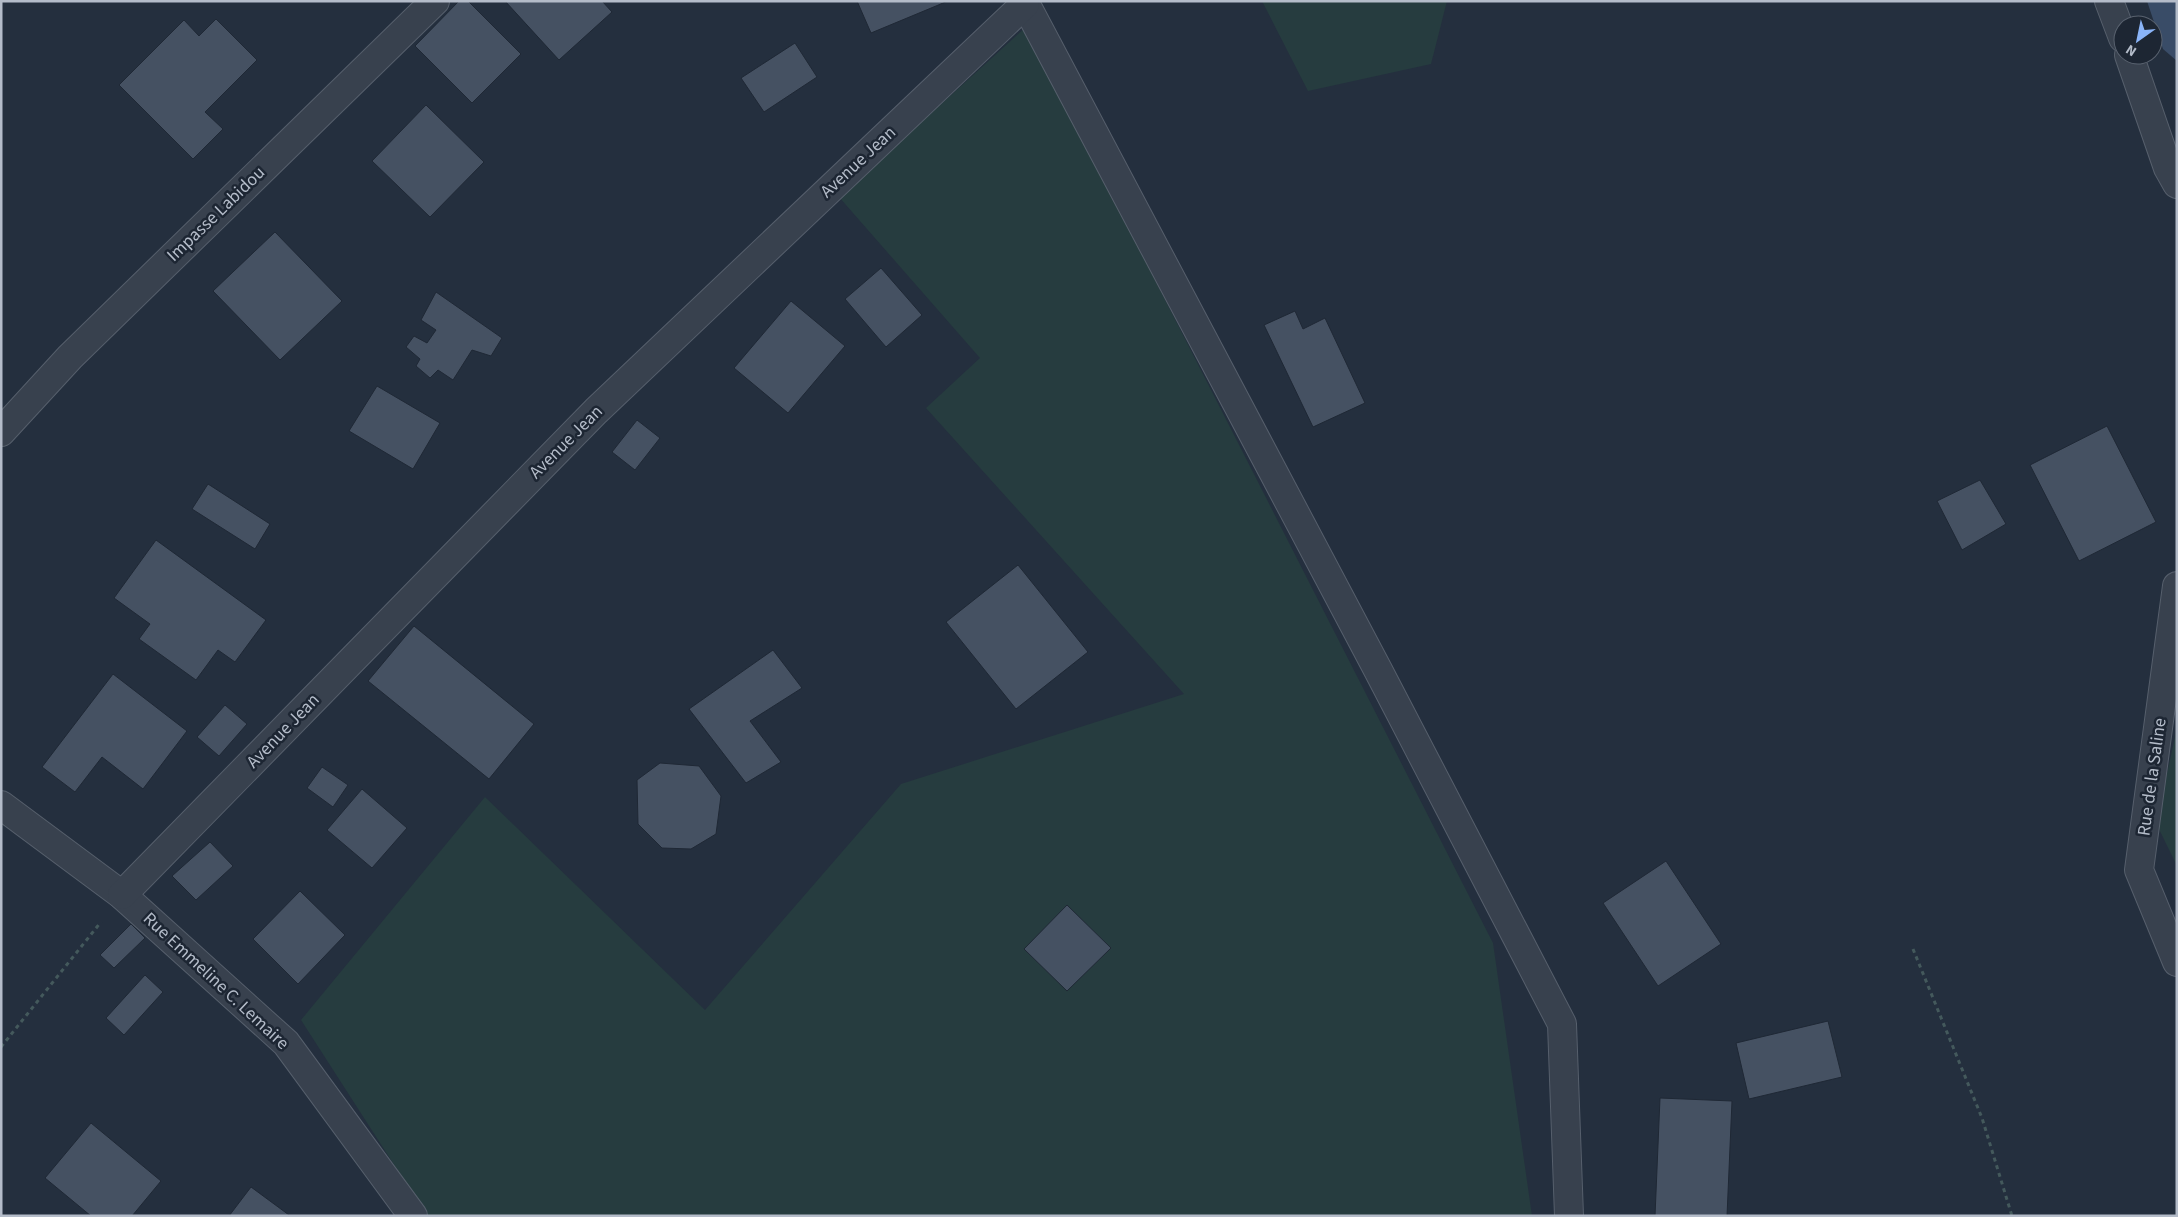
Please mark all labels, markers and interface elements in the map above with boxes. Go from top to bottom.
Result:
north arrow [2113,15,2163,65]
text: N [2122,39,2141,61]
street label: Avenue Jean [815,120,901,204]
street label: Impasse Labidou [161,161,271,267]
street label: Avenue Jean [523,399,609,485]
street label: Avenue Jean [241,688,325,774]
street label: Rue de la Saline [2131,716,2173,838]
street label: Rue Emmeline C. Lemaire [137,907,295,1055]

